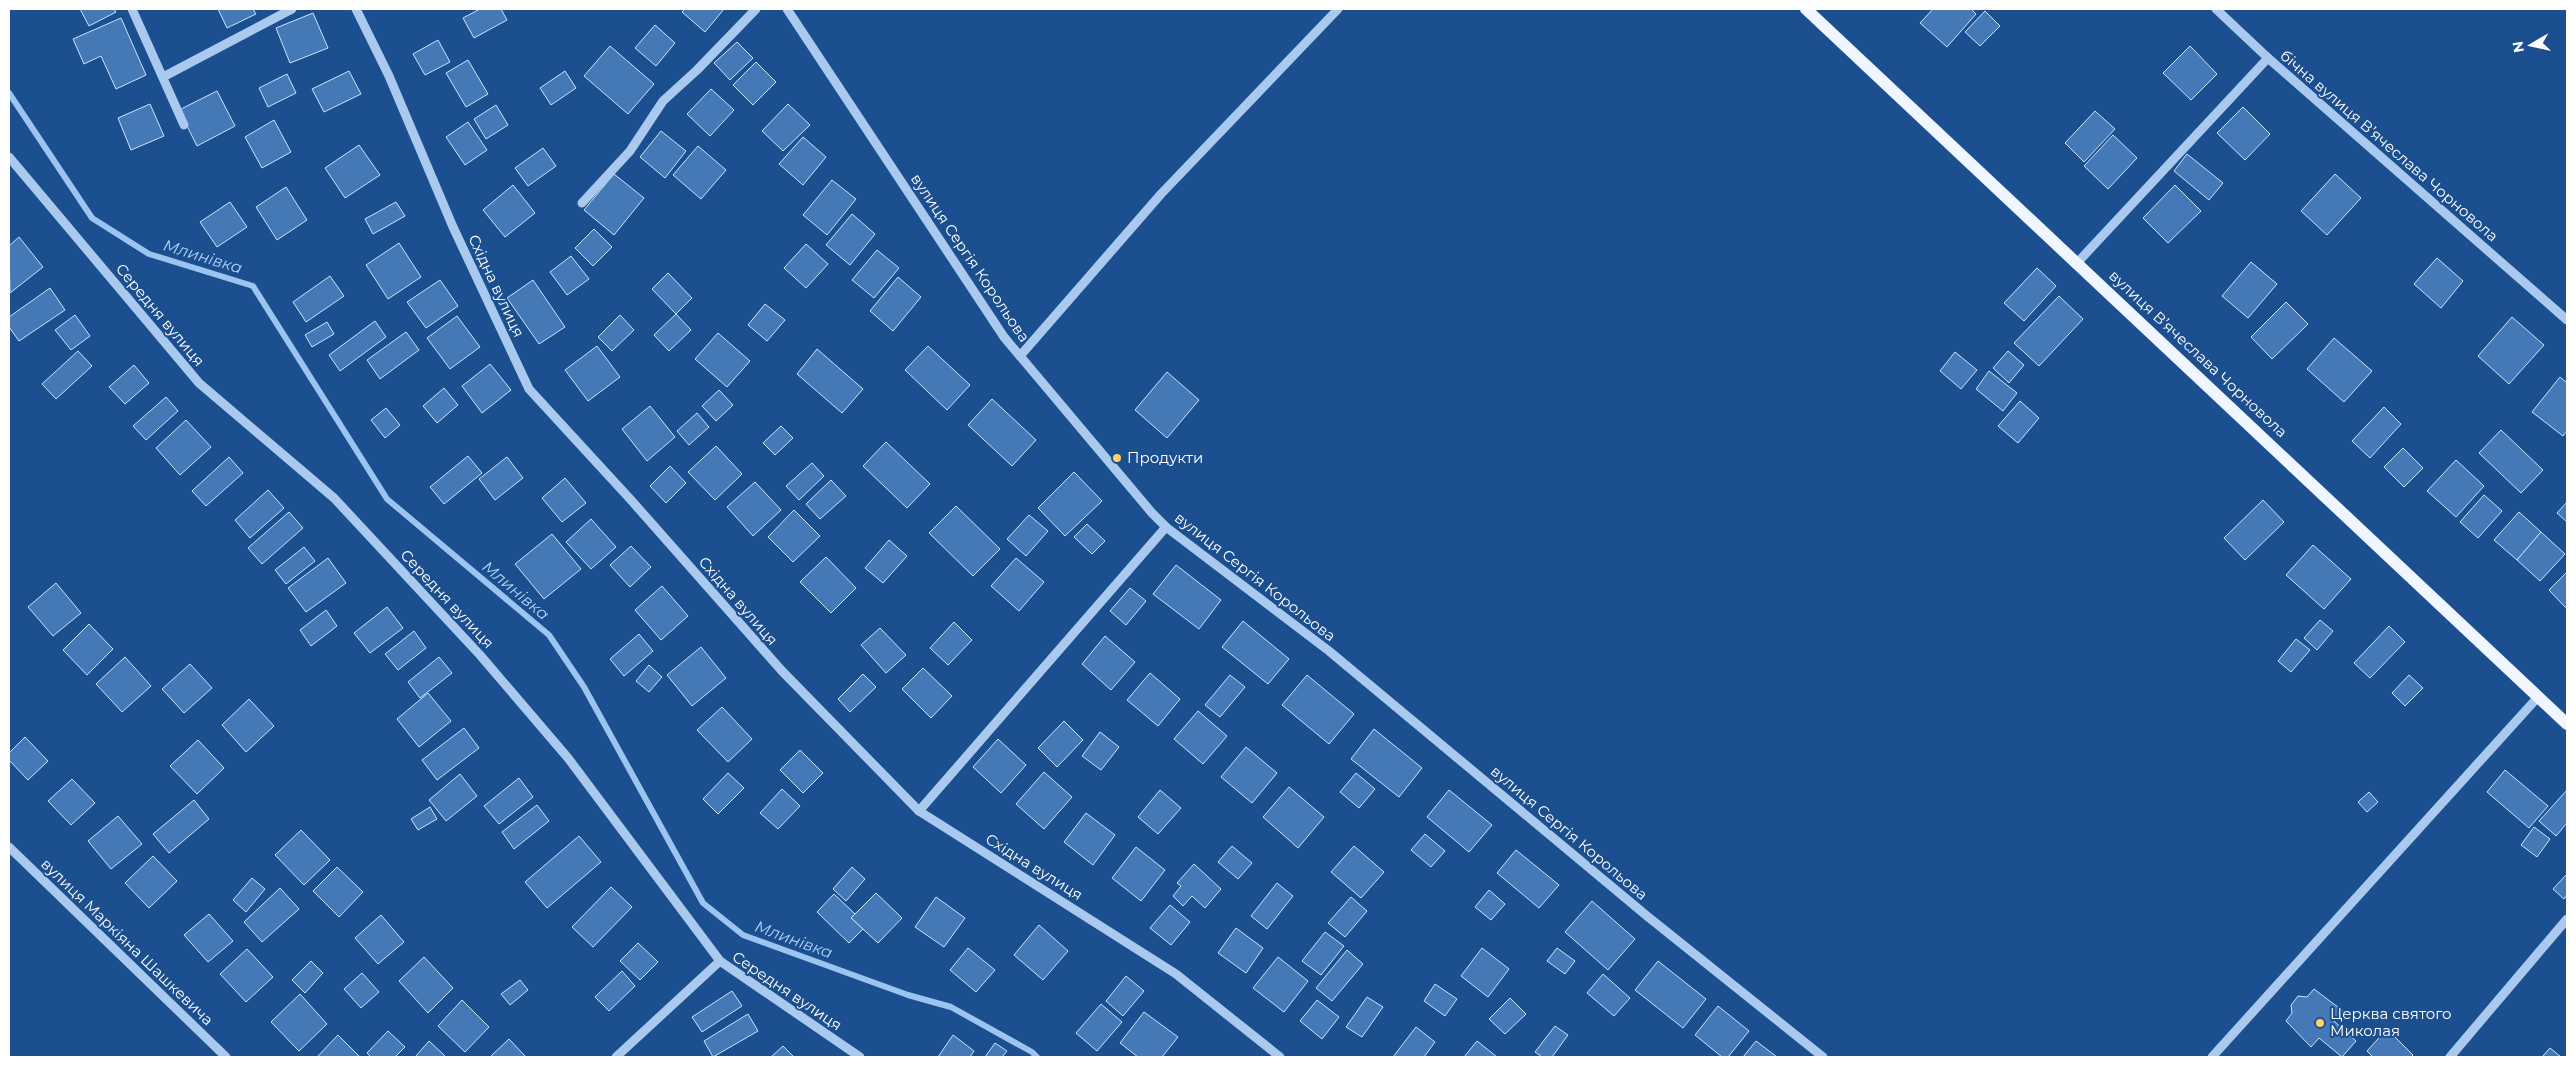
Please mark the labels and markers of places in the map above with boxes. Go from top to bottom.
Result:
place label: Продукти [1127,448,1203,467]
marker: Продукти [1111,452,1123,464]
place label: Церква святого Миколая [2330,1004,2452,1040]
marker: Церква святого Миколая [2314,1017,2326,1029]

